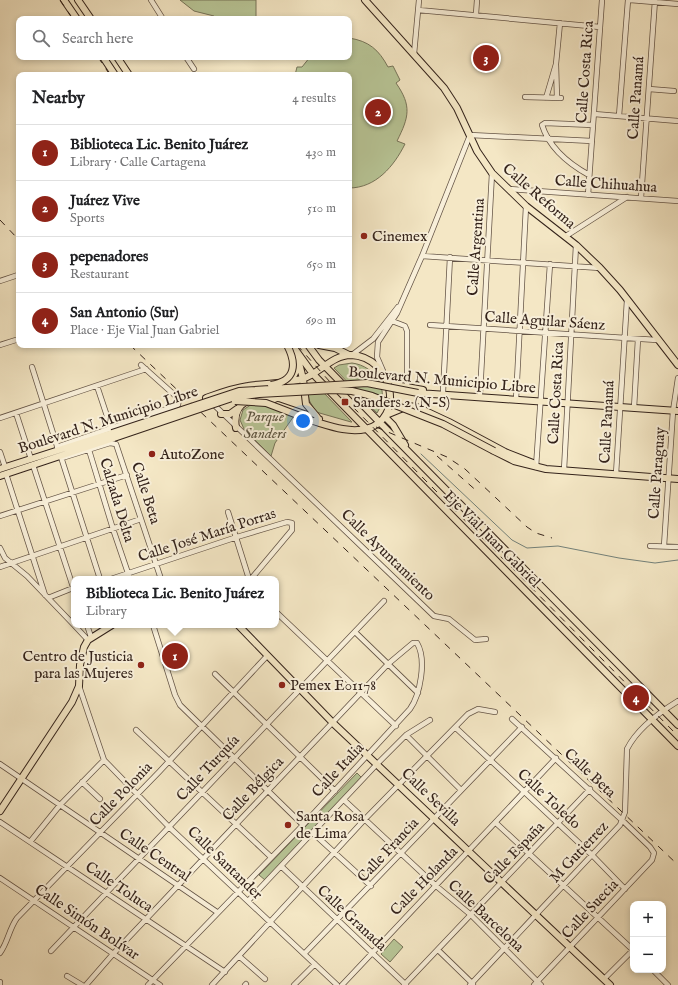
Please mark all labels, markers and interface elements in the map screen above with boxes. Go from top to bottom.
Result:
search box [16,16,352,60]
street label: Calle Costa Rica [572,20,598,124]
icon: search [30,27,52,49]
text: Search here [62,29,133,48]
pin: 3 [473,43,499,73]
street label: Calle Panamá [624,55,648,140]
text: Nearby [32,88,85,109]
text: 4 results [292,90,336,107]
pin: 2 [365,97,391,127]
text: Biblioteca Lic. Benito Juárez [70,135,248,154]
text: 1 [43,144,47,161]
text: 430 m [306,144,336,161]
text: Library · Calle Cartagena [70,154,206,171]
street label: Calle Reforma [499,159,580,233]
street label: Calle Chihuahua [554,171,658,197]
text: Juárez Vive [70,191,140,210]
street label: Calle Argentina [463,197,489,296]
text: 2 [42,200,48,217]
text: 510 m [307,200,336,217]
text: Sports [70,210,105,227]
place label: Cinemex [372,227,428,246]
marker: Cinemex [359,231,369,241]
text: pepenadores [70,247,148,266]
text: 3 [43,256,47,273]
text: 650 m [307,256,336,273]
text: Restaurant [70,266,129,283]
text: San Antonio (Sur) [70,303,179,322]
street label: Calle Aguilar Sáenz [484,307,606,335]
text: 4 [42,312,48,329]
text: 690 m [306,312,336,329]
text: Place · Eje Vial Juan Gabriel [70,322,219,339]
street label: Calle Costa Rica [544,341,568,445]
street label: Boulevard N. Municipio Libre [348,362,537,398]
street label: Calle Panamá [595,379,619,464]
street label: Boulevard N. Municipio Libre [16,382,200,458]
place label: Sanders 2 (N-S) [353,393,450,412]
marker: Sanders 2 (N-S) [340,397,350,407]
park label: Parque Sanders [244,407,287,443]
your location [293,411,313,431]
street label: Calle Paraguay [644,426,670,520]
place label: AutoZone [159,445,225,464]
marker: AutoZone [147,449,157,459]
street label: Calzada Delta [95,456,139,545]
street label: Calle Beta [127,460,165,527]
street label: Eje Vial Juan Gabriel [439,486,545,592]
street label: Calle José María Porras [136,504,278,566]
street label: Calle Ayuntamiento [337,505,439,605]
popup [71,576,279,628]
text: Biblioteca Lic. Benito Juárez [86,584,264,603]
text: Library [86,603,127,620]
pin: 1 [162,641,188,671]
place label: Centro de Justicia para las Mujeres [22,647,134,683]
marker: Centro de Justicia para las Mujeres [136,660,146,670]
place label: Pemex E01178 [290,676,376,695]
marker: Pemex E01178 [277,680,287,690]
pin: 4 [623,683,649,713]
street label: Calle Turquía [172,730,244,805]
street label: Calle Italia [308,738,369,801]
street label: Calle Beta [560,744,620,802]
street label: Calle Bélgica [218,752,288,825]
street label: Calle Polonia [86,757,157,830]
street label: Calle Sevilla [397,764,465,830]
street label: Calle Toledo [513,765,585,833]
place label: Santa Rosa de Lima [296,807,365,843]
street label: Calle Francia [353,813,423,886]
street label: Calle España [479,817,549,888]
street label: M Gutierrez [545,817,613,887]
marker: Santa Rosa de Lima [283,820,293,830]
street label: Calle Santander [183,822,267,904]
street label: Calle Central [116,824,195,886]
street label: Calle Holanda [386,842,462,920]
street label: Calle Toluca [81,857,157,917]
street label: Calle Suecia [558,875,623,943]
street label: Calle Barcelona [444,876,528,956]
street label: Calle Simón Bolívar [31,880,144,964]
street label: Calle Granada [313,881,391,955]
map controls [630,901,666,973]
button: + [630,901,666,937]
button: − [630,937,666,973]

